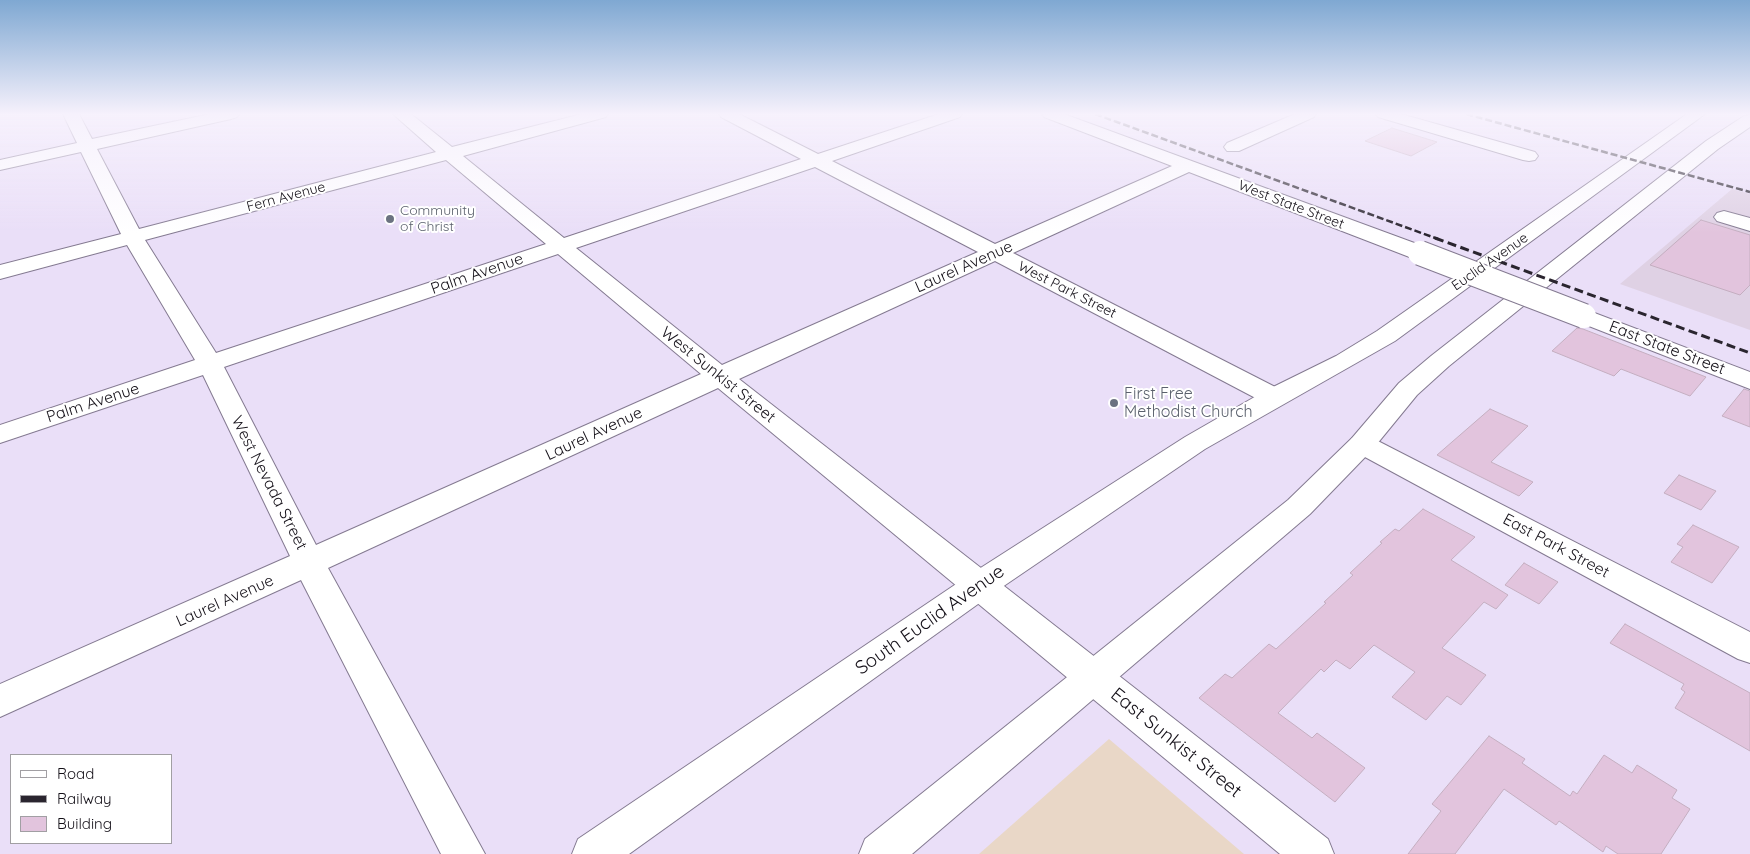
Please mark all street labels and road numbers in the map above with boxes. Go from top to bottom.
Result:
street label: West State Street [1236,177,1346,233]
street label: Fern Avenue [245,178,327,216]
street label: Euclid Avenue [1449,229,1531,295]
street label: Laurel Avenue [912,237,1016,297]
street label: Palm Avenue [428,249,526,299]
street label: West Park Street [1015,258,1119,322]
street label: East State Street [1606,317,1728,379]
street label: West Sunkist Street [657,323,779,427]
street label: Palm Avenue [44,379,142,427]
street label: Laurel Avenue [542,403,646,465]
street label: West Nevada Street [227,413,311,553]
street label: East Park Street [1499,510,1613,582]
street label: South Euclid Avenue [851,560,1009,680]
street label: Laurel Avenue [173,571,277,631]
street label: East Sunkist Street [1106,683,1246,803]

